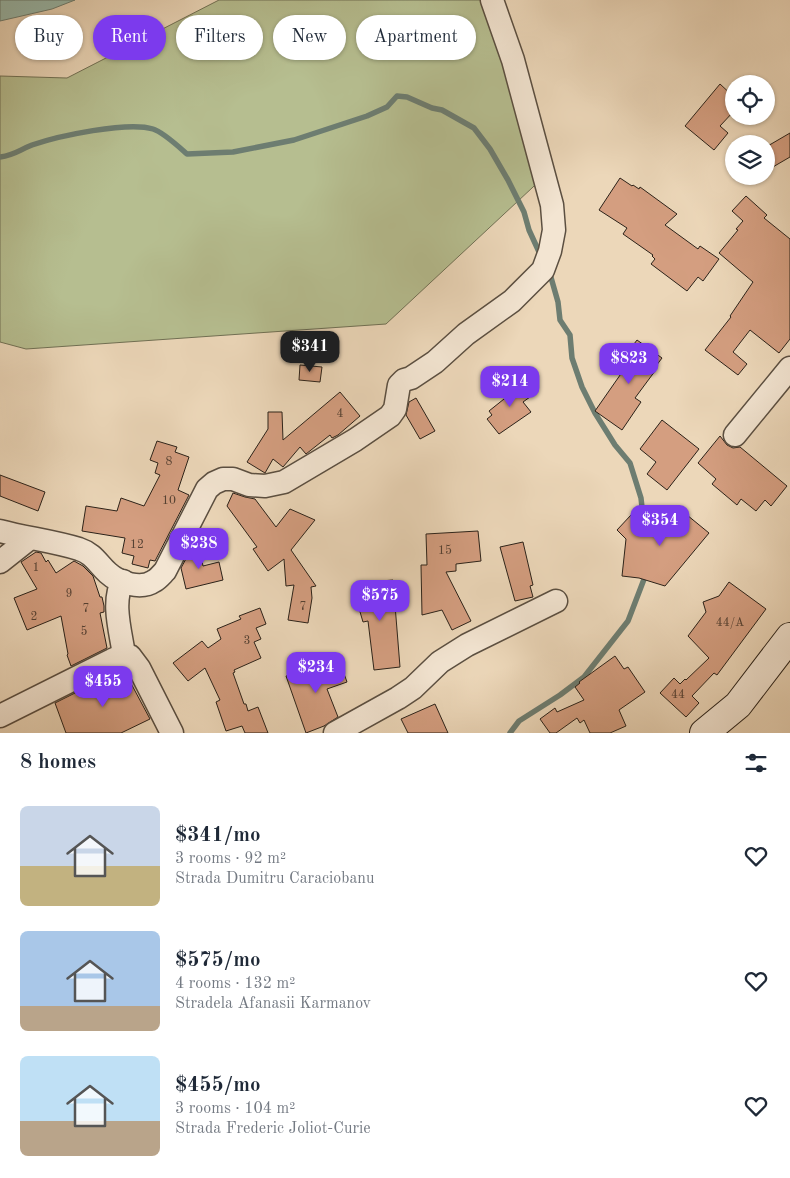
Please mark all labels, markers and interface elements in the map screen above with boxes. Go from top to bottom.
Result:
chip: Buy [15,15,83,60]
chip: Rent [93,15,166,60]
chip: Filters [176,15,263,60]
chip: New [273,15,346,60]
chip: Apartment [356,15,476,60]
map controls [725,75,775,185]
button: locate [725,75,775,125]
button: layers [725,135,775,185]
pin: $341 [280,330,340,373]
text: $341 [291,339,329,355]
pin: $823 [599,342,659,385]
text: $823 [610,351,648,367]
pin: $214 [480,366,540,408]
text: $214 [491,374,529,390]
house number: 4 [337,408,344,420]
house number: 8 [166,456,173,468]
house number: 10 [162,495,176,507]
pin: $354 [630,504,690,547]
text: $354 [641,513,679,529]
pin: $238 [169,528,229,570]
text: $238 [180,536,218,552]
house number: 12 [130,539,144,551]
house number: 15 [438,544,452,557]
house number: 1 [33,562,39,574]
pin: $575 [350,580,410,622]
house number: 9 [66,588,72,600]
text: $575 [361,588,399,604]
house number: 7 [300,601,306,613]
house number: 7 [83,603,89,615]
house number: 2 [31,611,37,623]
house number: 44/A [716,617,744,629]
house number: 5 [81,625,88,638]
house number: 3 [244,635,250,647]
pin: $234 [286,652,346,694]
text: $234 [297,660,335,676]
pin: $455 [73,666,133,708]
text: $455 [84,674,122,690]
house number: 44 [671,689,685,701]
icon: filters [742,749,770,777]
text: 8 homes [20,752,96,773]
text: $341/mo [175,825,261,846]
icon: home [60,826,120,886]
icon: heart [742,842,770,870]
text: 3 rooms · 92 m² [175,851,286,867]
text: Strada Dumitru Caraciobanu [175,871,375,887]
text: $575/mo [175,950,261,971]
icon: home [60,951,120,1011]
icon: heart [742,967,770,995]
text: 4 rooms · 132 m² [175,976,295,992]
text: Stradela Afanasii Karmanov [175,996,371,1012]
text: $455/mo [175,1075,261,1096]
icon: home [60,1076,120,1136]
icon: heart [742,1092,770,1120]
text: 3 rooms · 104 m² [175,1101,295,1117]
text: Strada Frederic Joliot-Curie [175,1121,371,1137]

